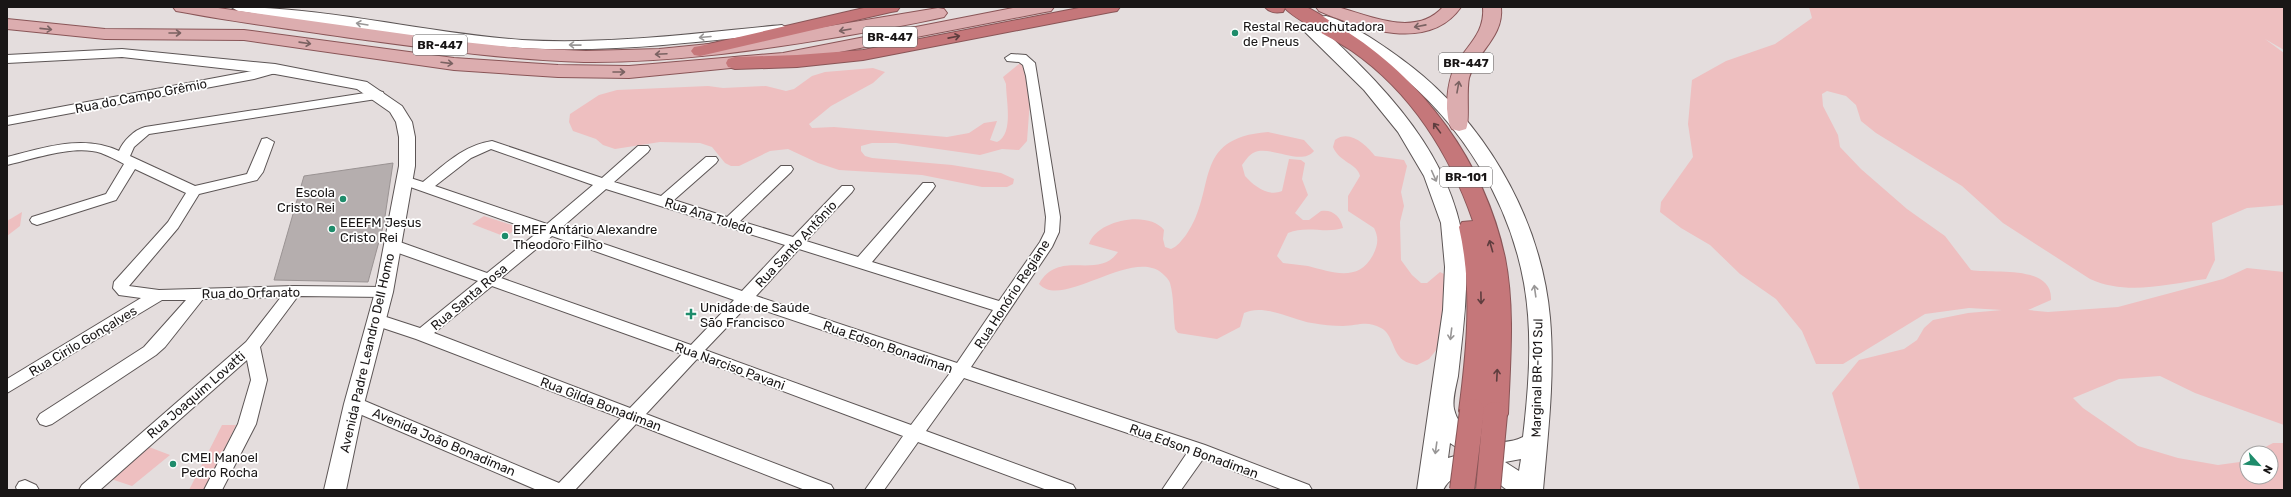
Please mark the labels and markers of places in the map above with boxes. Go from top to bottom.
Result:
place label: Restal Recauchutadora de Pneus [1243,19,1384,49]
marker: Restal Recauchutadora de Pneus [1230,28,1240,38]
place label: Escola Cristo Rei [277,185,335,215]
marker: Escola Cristo Rei [338,194,348,204]
place label: EEEFM Jesus Cristo Rei [340,215,422,245]
place label: EMEF Antário Alexandre Theodoro Filho [513,222,657,252]
marker: EEEFM Jesus Cristo Rei [327,224,337,234]
marker: EMEF Antário Alexandre Theodoro Filho [500,231,510,241]
place label: Unidade de Saúde São Francisco [700,300,810,330]
marker: Unidade de Saúde São Francisco [685,308,697,320]
place label: CMEI Manoel Pedro Rocha [181,450,258,480]
marker: CMEI Manoel Pedro Rocha [168,459,178,469]

